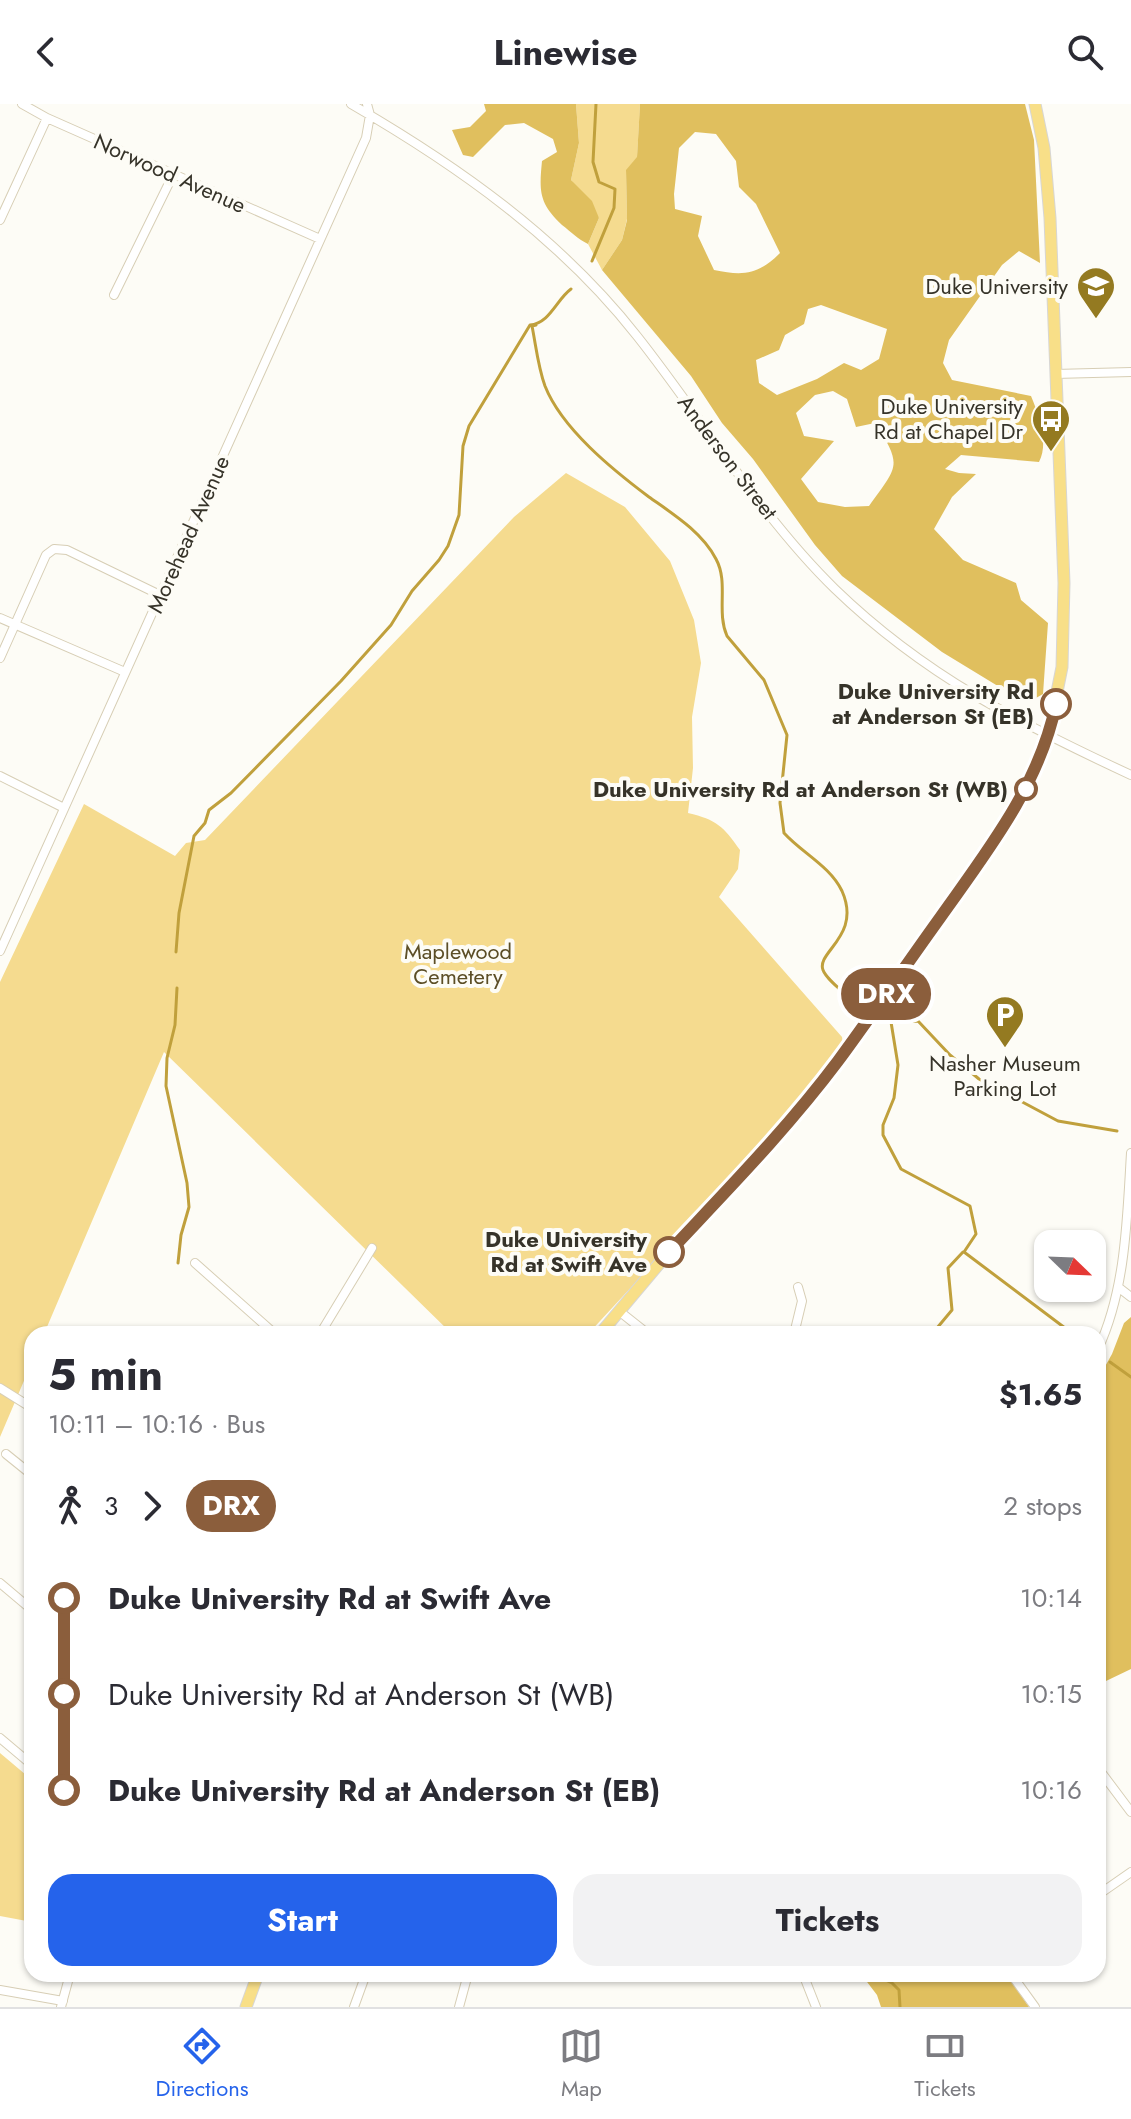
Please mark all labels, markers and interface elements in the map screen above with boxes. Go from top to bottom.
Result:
text: Linewise [493,26,638,78]
icon: back [24,30,68,74]
icon: search [1063,30,1107,74]
street label: Norwood Avenue [89,125,251,221]
school or university icon: Duke University [1075,265,1117,320]
place label: Duke University [925,270,1068,302]
street label: Anderson Street [670,388,786,527]
place label: Duke University Rd at Chapel Dr [874,390,1023,447]
bus stop icon: Duke University Rd at Chapel Dr [1030,398,1072,453]
street label: Morehead Avenue [139,450,237,618]
place label: Duke University Rd at Anderson St (EB) [832,675,1034,732]
marker: Duke University Rd at Anderson St (EB) [1041,689,1071,719]
place label: Duke University Rd at Anderson St (WB) [593,773,1008,805]
marker: Duke University Rd at Anderson St (WB) [1015,778,1037,800]
park label: Maplewood Cemetery [404,935,512,992]
line badge: DRX [840,968,932,1020]
text: DRX [857,973,915,1014]
parking icon: Nasher Museum Parking Lot [984,994,1026,1049]
place label: Nasher Museum Parking Lot [929,1047,1081,1104]
place label: Duke University Rd at Swift Ave [485,1223,648,1280]
north arrow [1034,1230,1106,1302]
map controls [1034,1230,1106,1302]
marker: Duke University Rd at Swift Ave [654,1237,684,1267]
text: 5 min [48,1343,163,1407]
text: $1.65 [999,1373,1082,1416]
text: 10:11 – 10:16 · Bus [48,1405,265,1443]
icon: walk [48,1484,92,1528]
icon: forward [130,1484,174,1528]
text: DRX [202,1485,260,1526]
text: 3 [104,1487,118,1525]
text: 2 stops [1003,1487,1082,1525]
text: Duke University Rd at Swift Ave [108,1577,551,1620]
text: 10:14 [1020,1579,1082,1617]
text: Duke University Rd at Anderson St (WB) [108,1673,614,1716]
text: 10:15 [1021,1675,1082,1713]
text: Duke University Rd at Anderson St (EB) [108,1769,660,1812]
text: 10:16 [1020,1771,1082,1809]
button: Start [48,1874,557,1966]
button: Tickets [573,1874,1082,1966]
tab: Directions [155,2024,249,2104]
tab: Map [559,2024,603,2104]
tab: Tickets [914,2024,976,2104]

